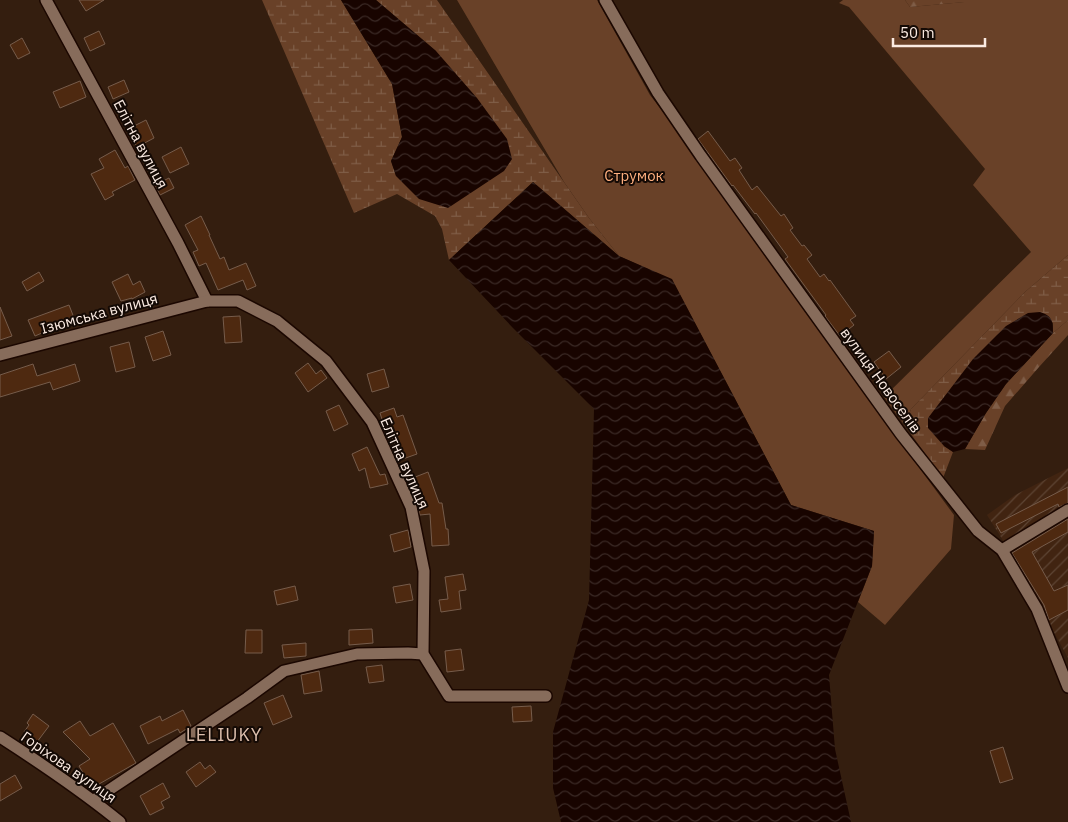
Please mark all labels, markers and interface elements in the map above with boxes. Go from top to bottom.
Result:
scale bar [893,15,986,47]
text: 50 m [900,23,935,42]
street label: Елітна вулиця [110,96,172,192]
park label: Струмок [604,166,664,185]
street label: Ізюмська вулиця [38,288,160,338]
street label: вулиця Новоселів [836,324,926,436]
street label: Елітна вулиця [376,414,434,512]
district label: LELIUKY [186,723,262,746]
street label: Горіхова вулиця [18,727,120,807]

